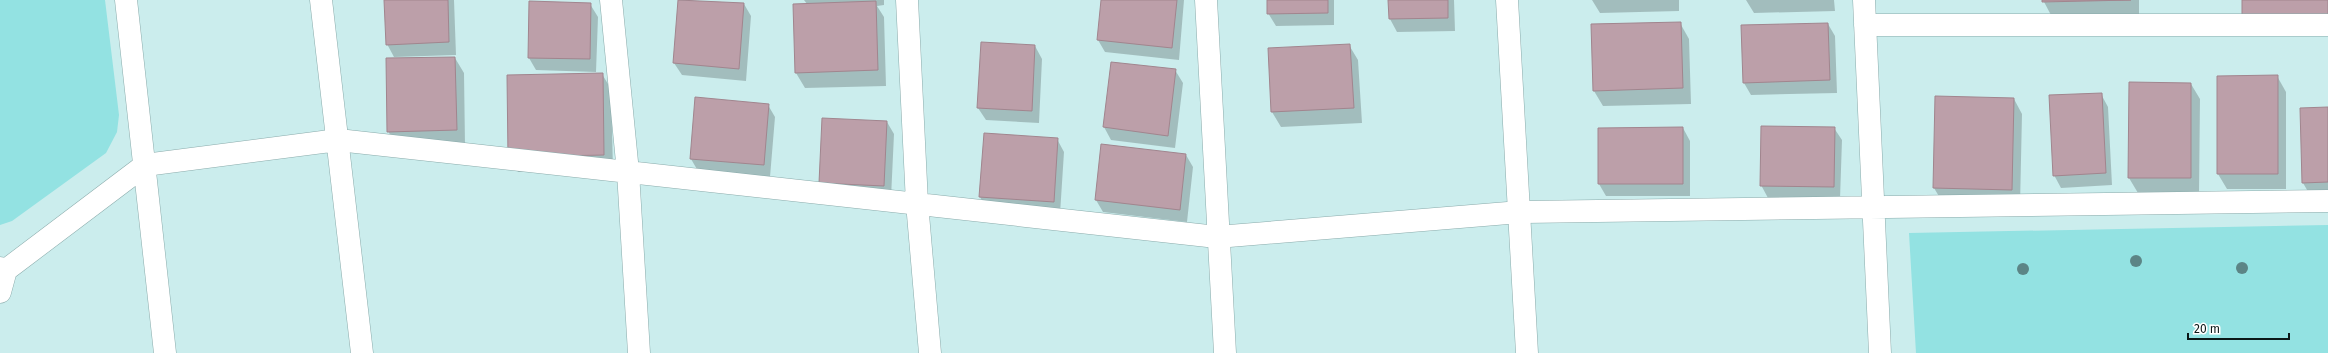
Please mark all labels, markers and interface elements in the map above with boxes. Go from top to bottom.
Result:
scale bar [2188,315,2289,341]
text: 20 m [2194,322,2220,336]

